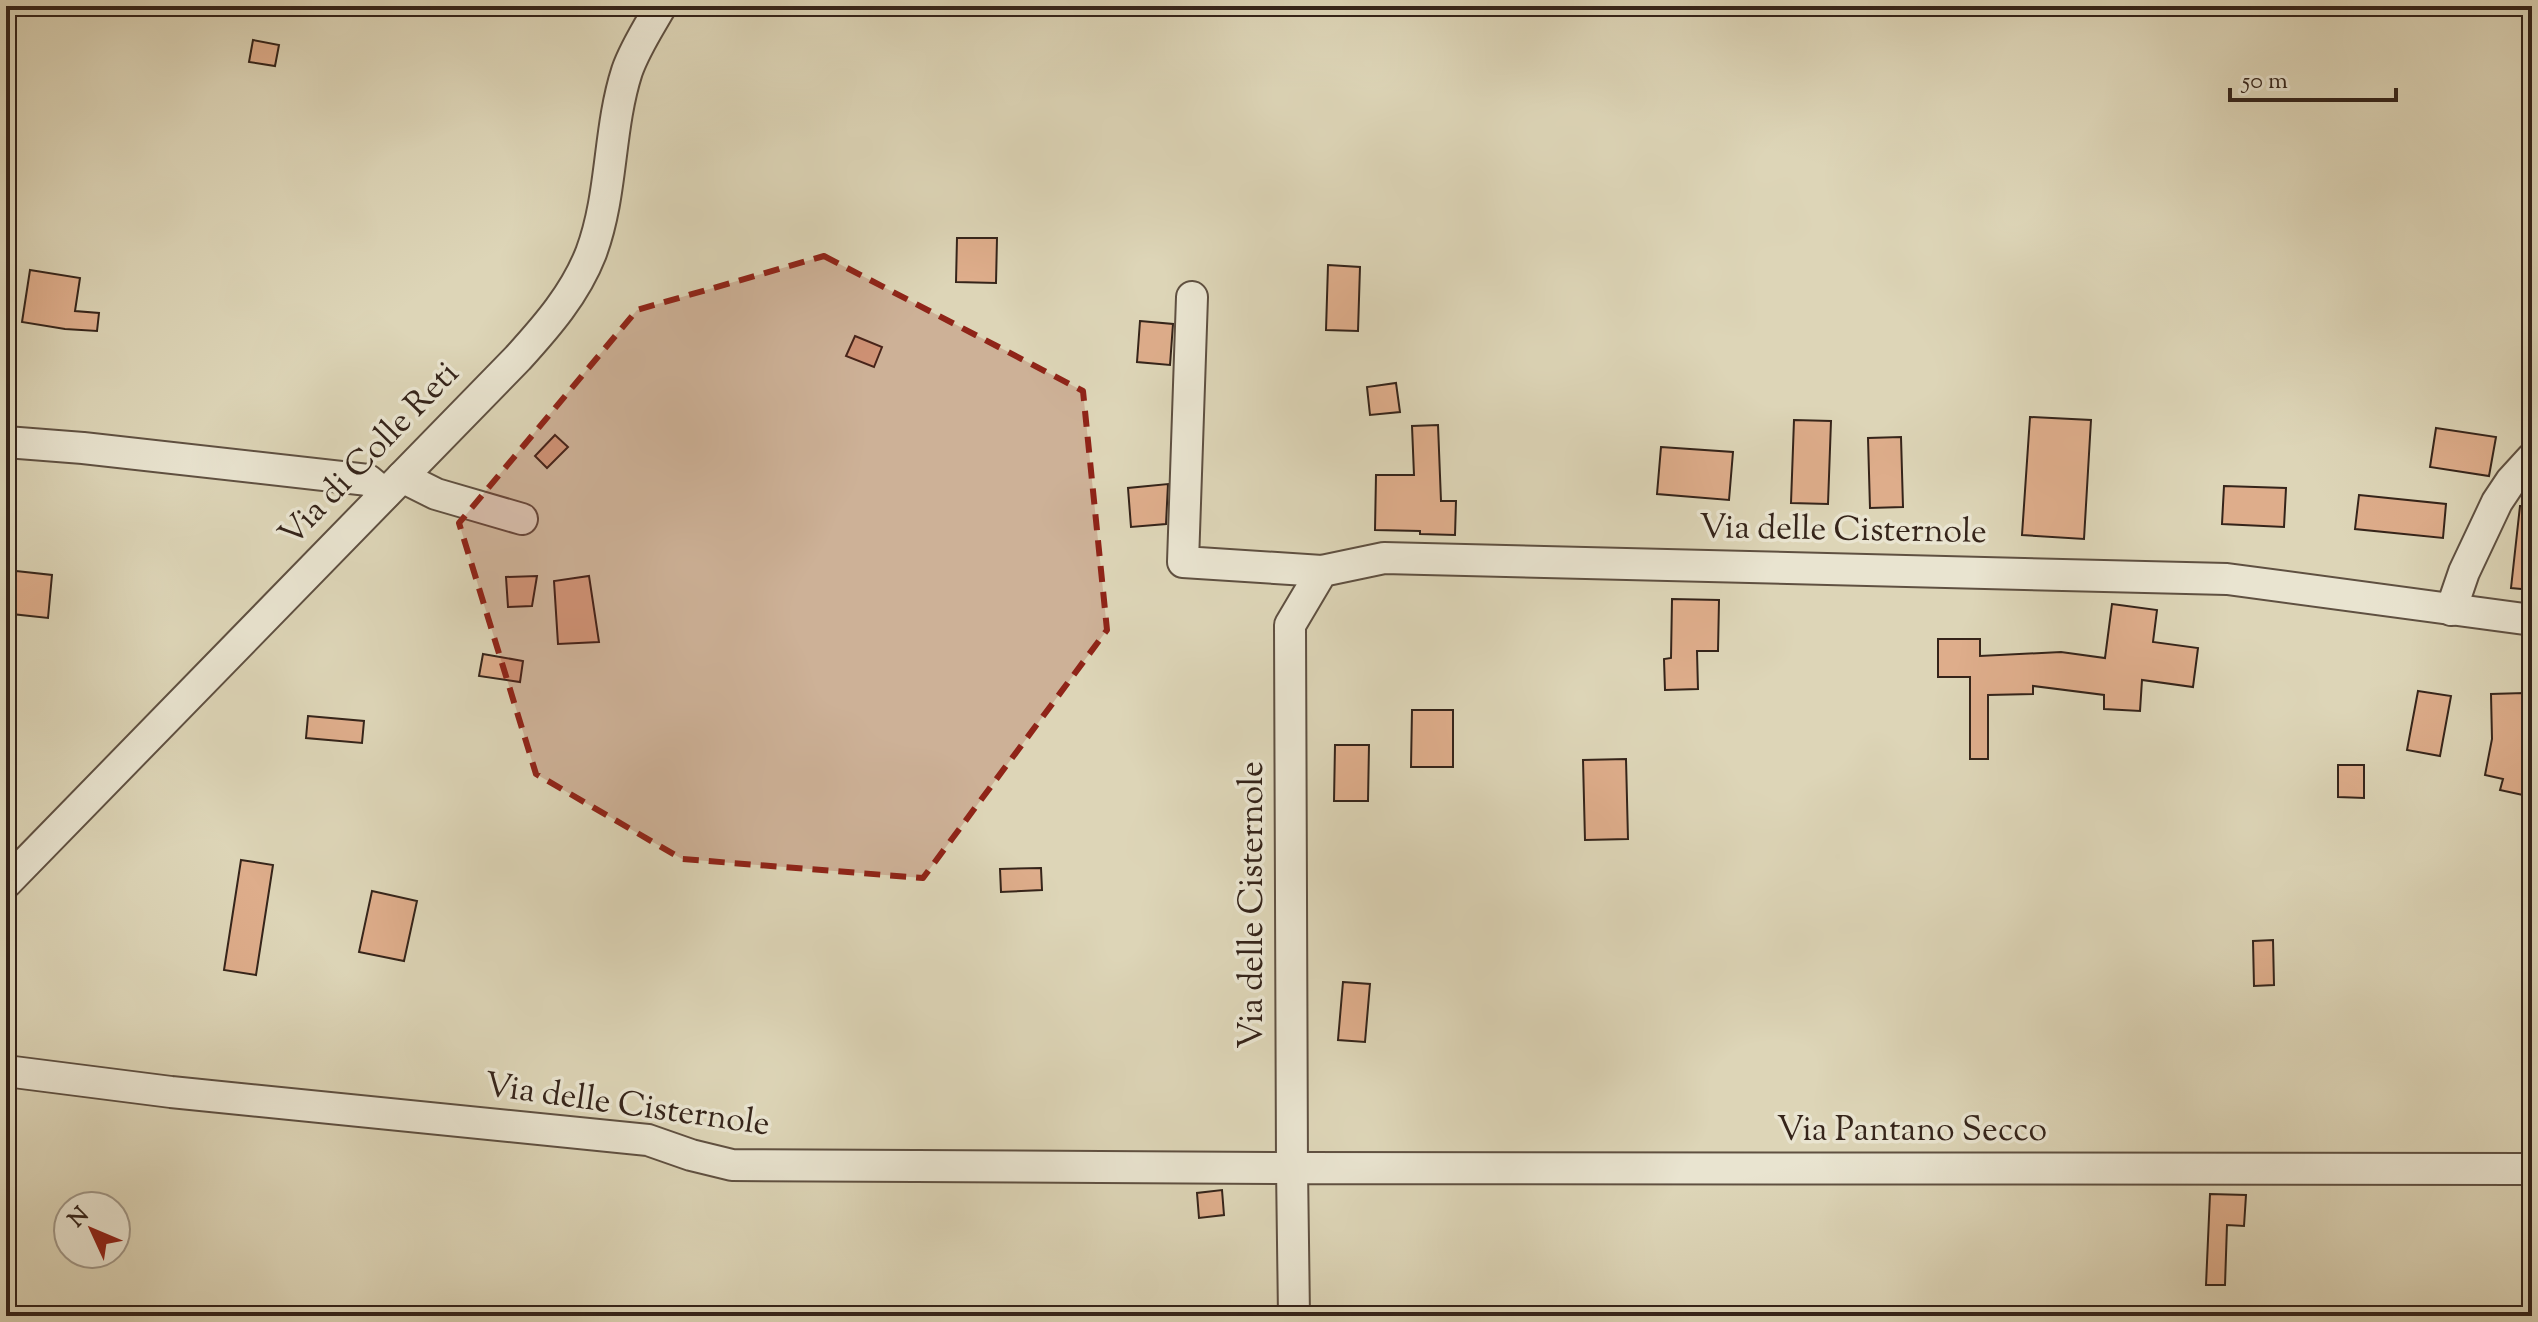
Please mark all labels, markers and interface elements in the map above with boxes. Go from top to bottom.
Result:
scale bar [2230,52,2396,102]
text: 50 m [2240,65,2288,99]
street label: Via di Colle Reti [269,351,471,559]
street label: Via delle Cisternole [1699,504,1987,558]
street label: Via delle Cisternole [1229,761,1278,1049]
street label: Via delle Cisternole [481,1062,773,1150]
street label: Via Pantano Secco [1777,1107,2047,1156]
north arrow [52,1190,132,1270]
text: N [62,1200,98,1236]

